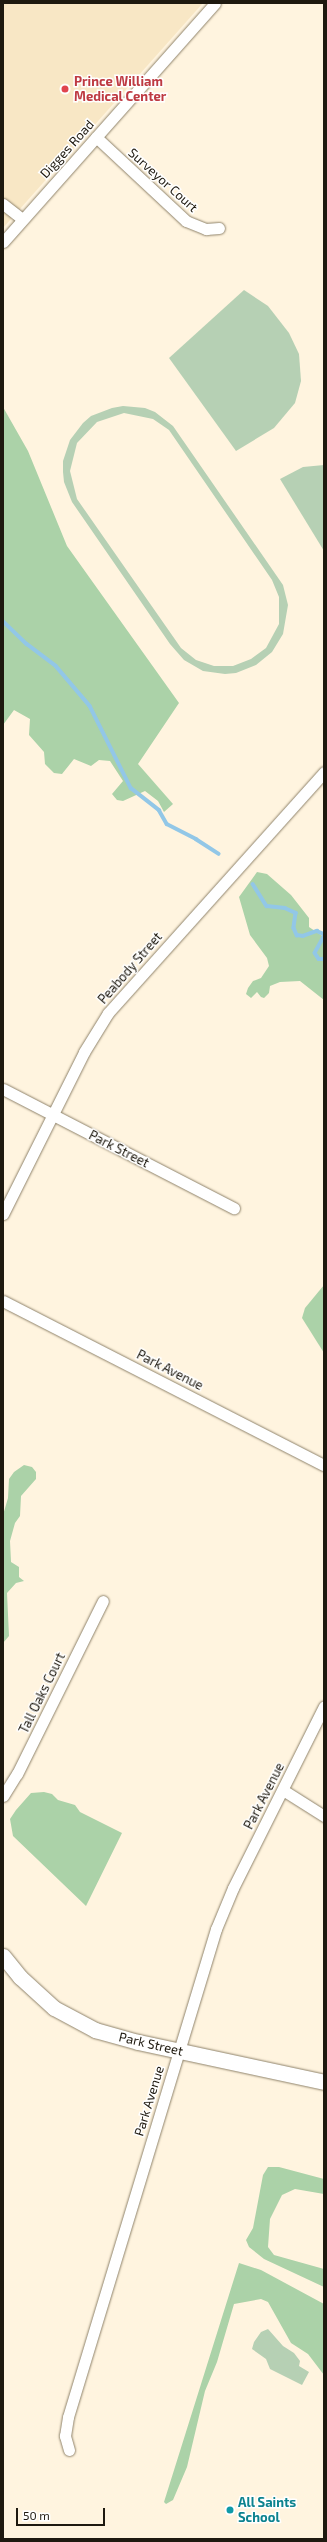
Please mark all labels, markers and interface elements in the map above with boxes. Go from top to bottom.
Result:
place label: Prince William Medical Center [74,74,167,105]
marker: Prince William Medical Center [59,83,71,95]
street label: Digges Road [37,117,97,181]
street label: Surveyor Court [125,145,201,215]
street label: Peabody Street [95,929,165,1007]
street label: Park Street [86,1127,152,1171]
street label: Park Avenue [134,1346,206,1394]
street label: Tall Oaks Court [16,1650,68,1736]
street label: Park Avenue [240,1760,288,1832]
street label: Park Street [117,2029,185,2059]
street label: Park Avenue [131,2064,167,2138]
place label: All Saints School [238,2495,296,2526]
scale bar [18,2500,107,2526]
marker: All Saints School [225,2505,235,2515]
text: 50 m [23,2508,50,2522]

